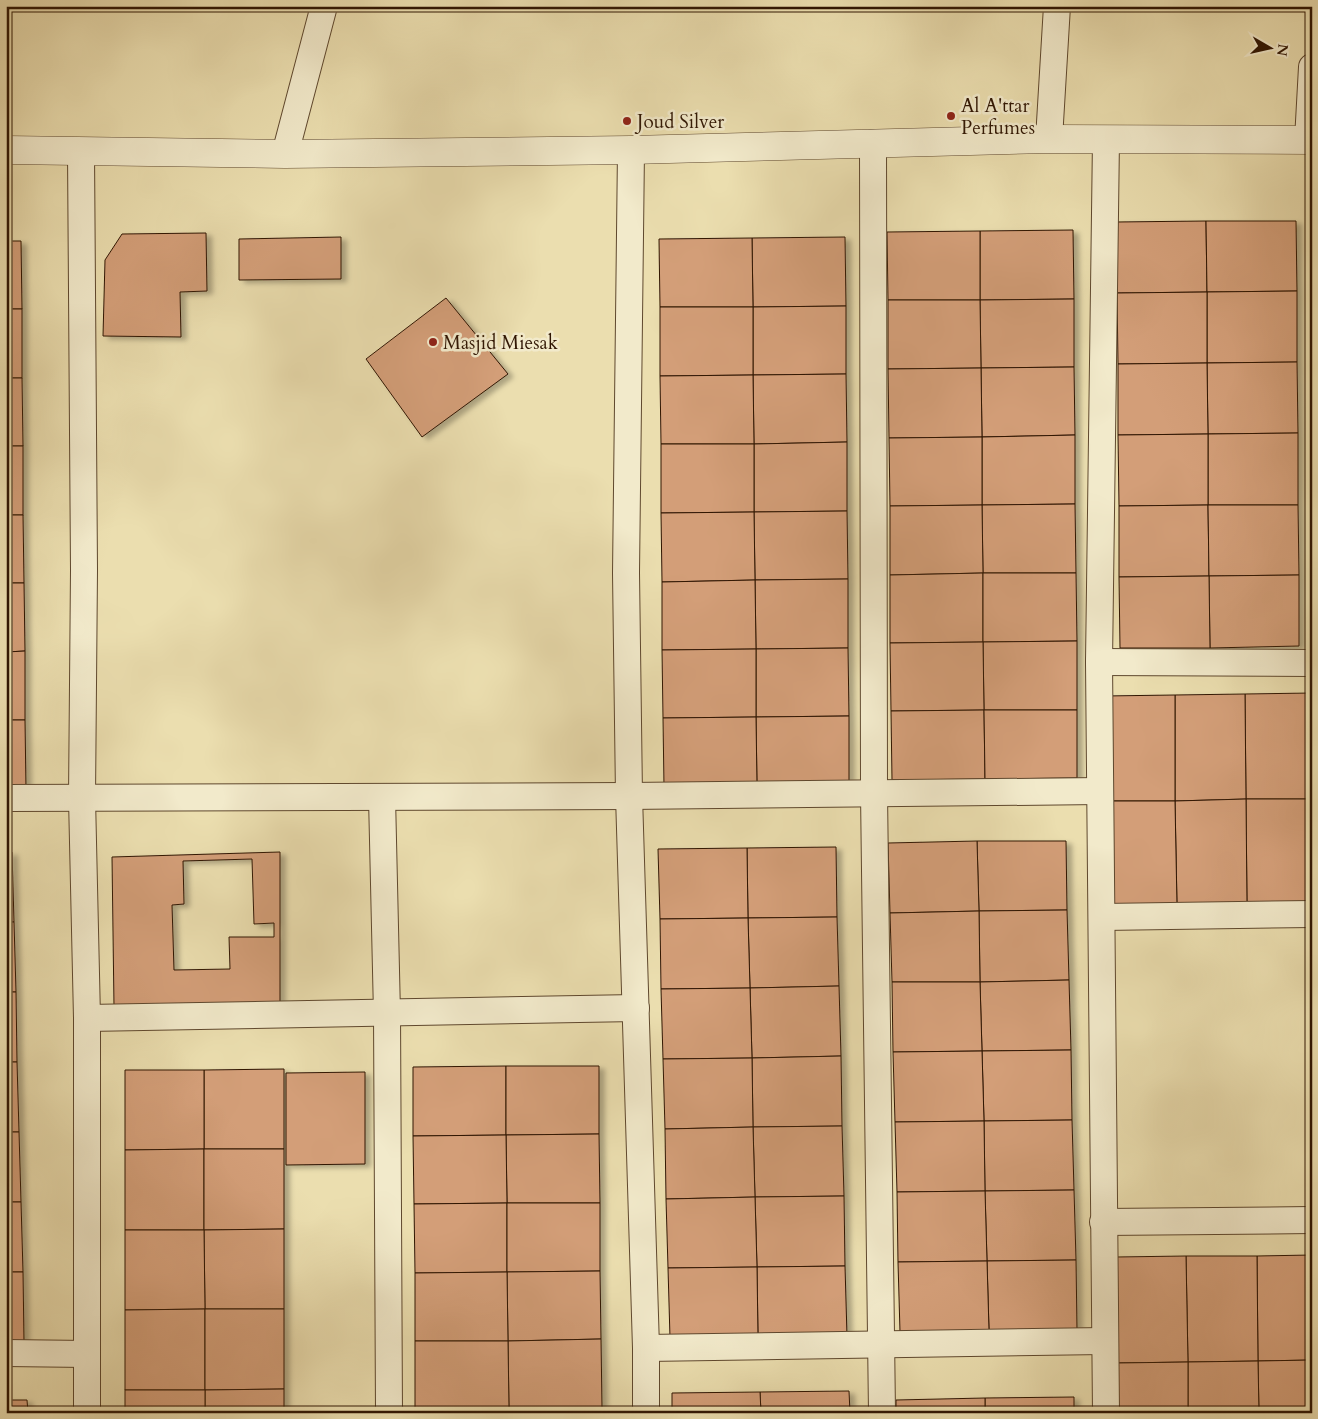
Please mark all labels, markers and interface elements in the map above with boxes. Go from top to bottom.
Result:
north arrow [1246,22,1296,72]
text: N [1272,42,1293,57]
place label: Al A'ttar Perfumes [961,93,1035,141]
place label: Joud Silver [634,109,724,135]
marker: Al A'ttar Perfumes [945,110,957,122]
marker: Joud Silver [621,115,633,127]
place label: Masjid Miesak [443,330,559,356]
marker: Masjid Miesak [427,336,439,348]

